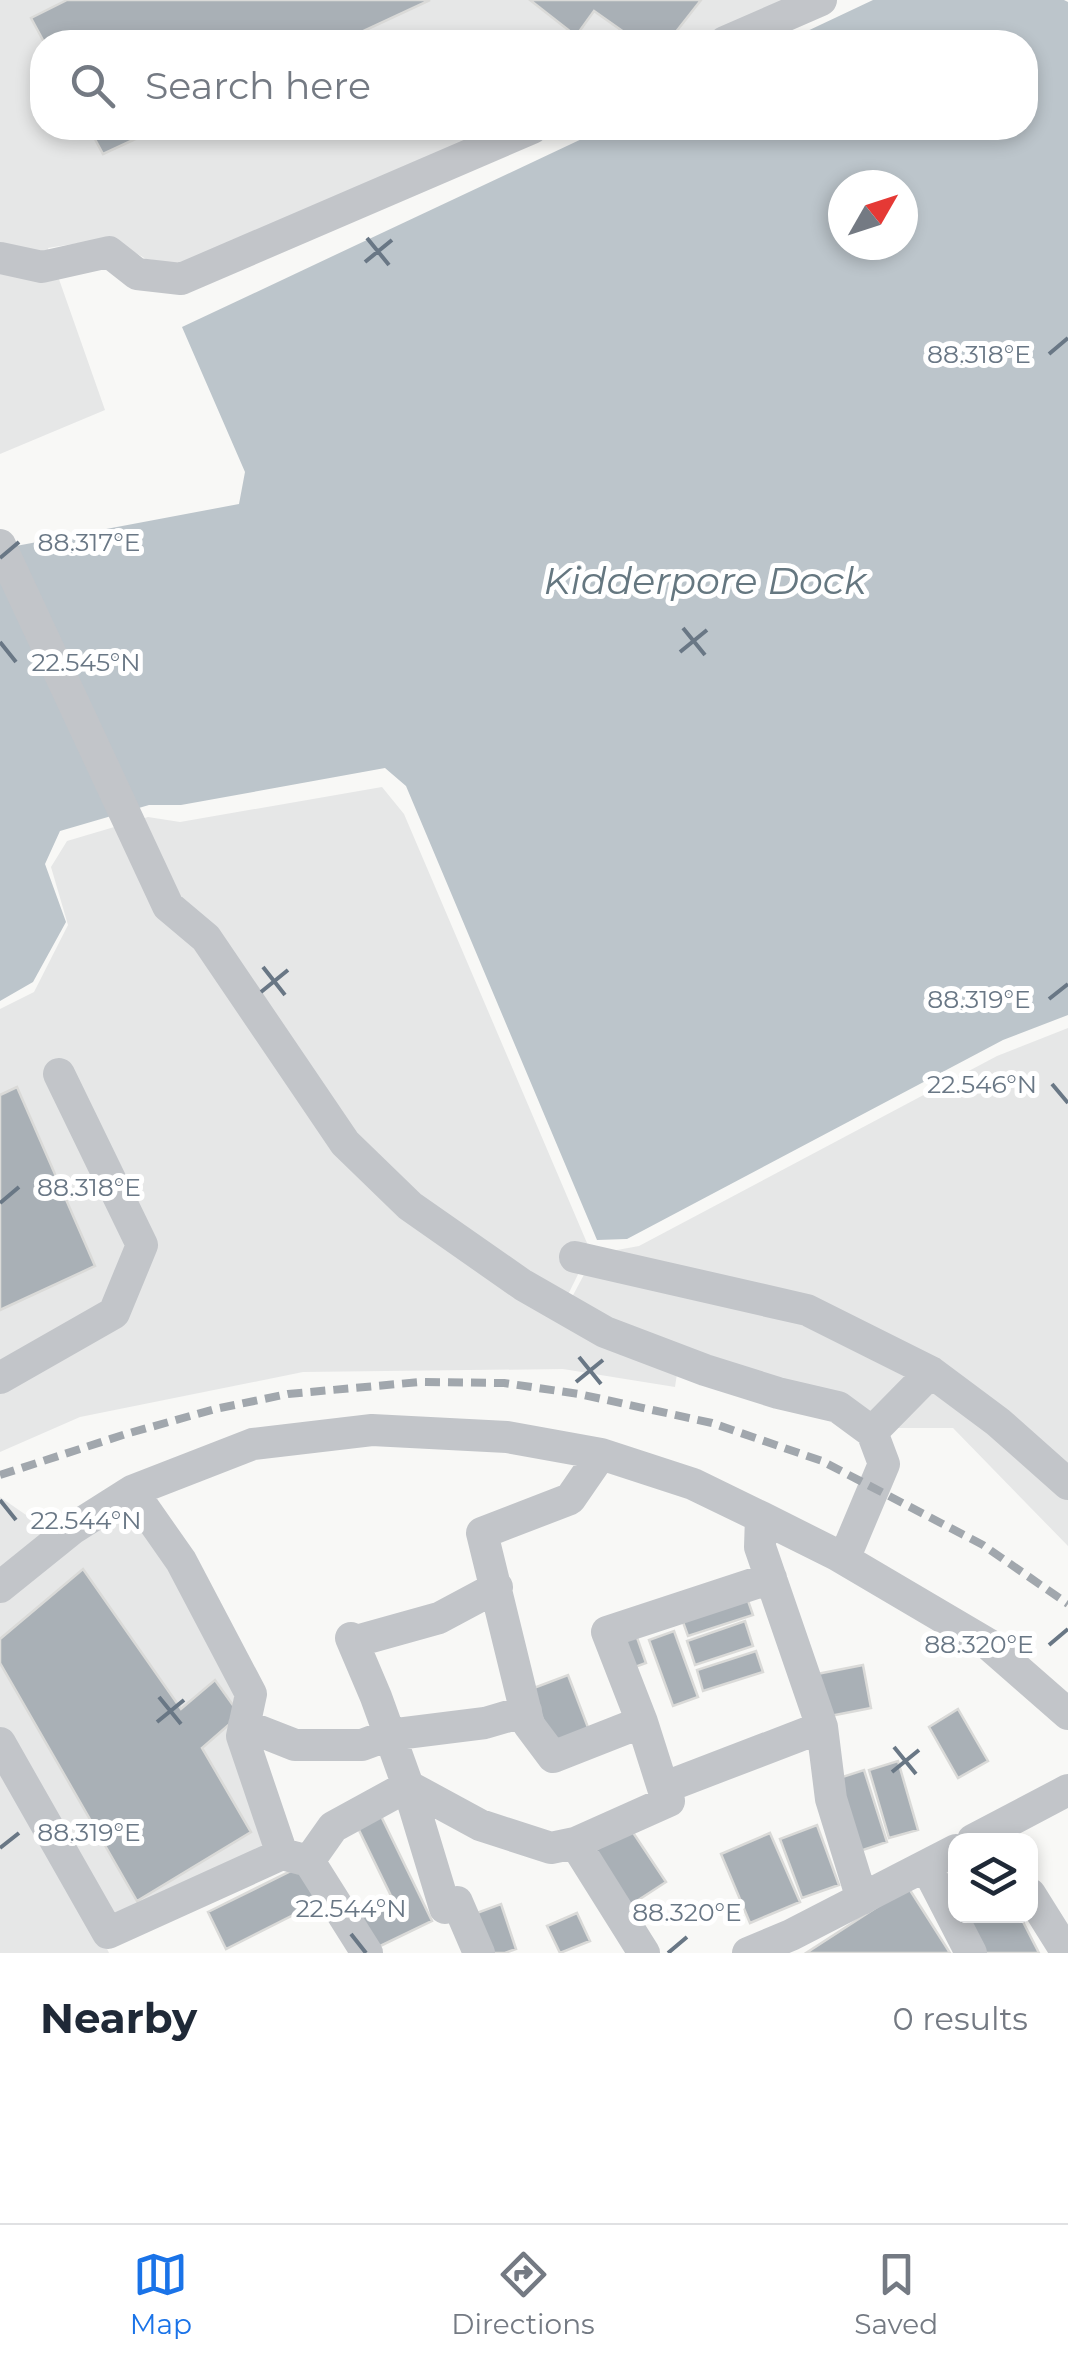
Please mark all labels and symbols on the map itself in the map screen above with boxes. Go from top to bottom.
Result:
north arrow [828,170,918,260]
text: 88.318°E [927,339,1031,369]
text: 88.317°E [38,527,140,557]
water label: Kidderpore Dock [544,557,868,604]
text: 22.545°N [31,647,141,677]
text: 88.319°E [927,984,1031,1014]
text: 22.546°N [927,1069,1037,1099]
text: 88.318°E [37,1172,141,1202]
text: 22.544°N [30,1505,142,1535]
text: 88.320°E [924,1629,1034,1659]
text: 88.319°E [37,1817,141,1847]
text: 22.544°N [295,1893,407,1923]
text: 88.320°E [632,1897,742,1927]

